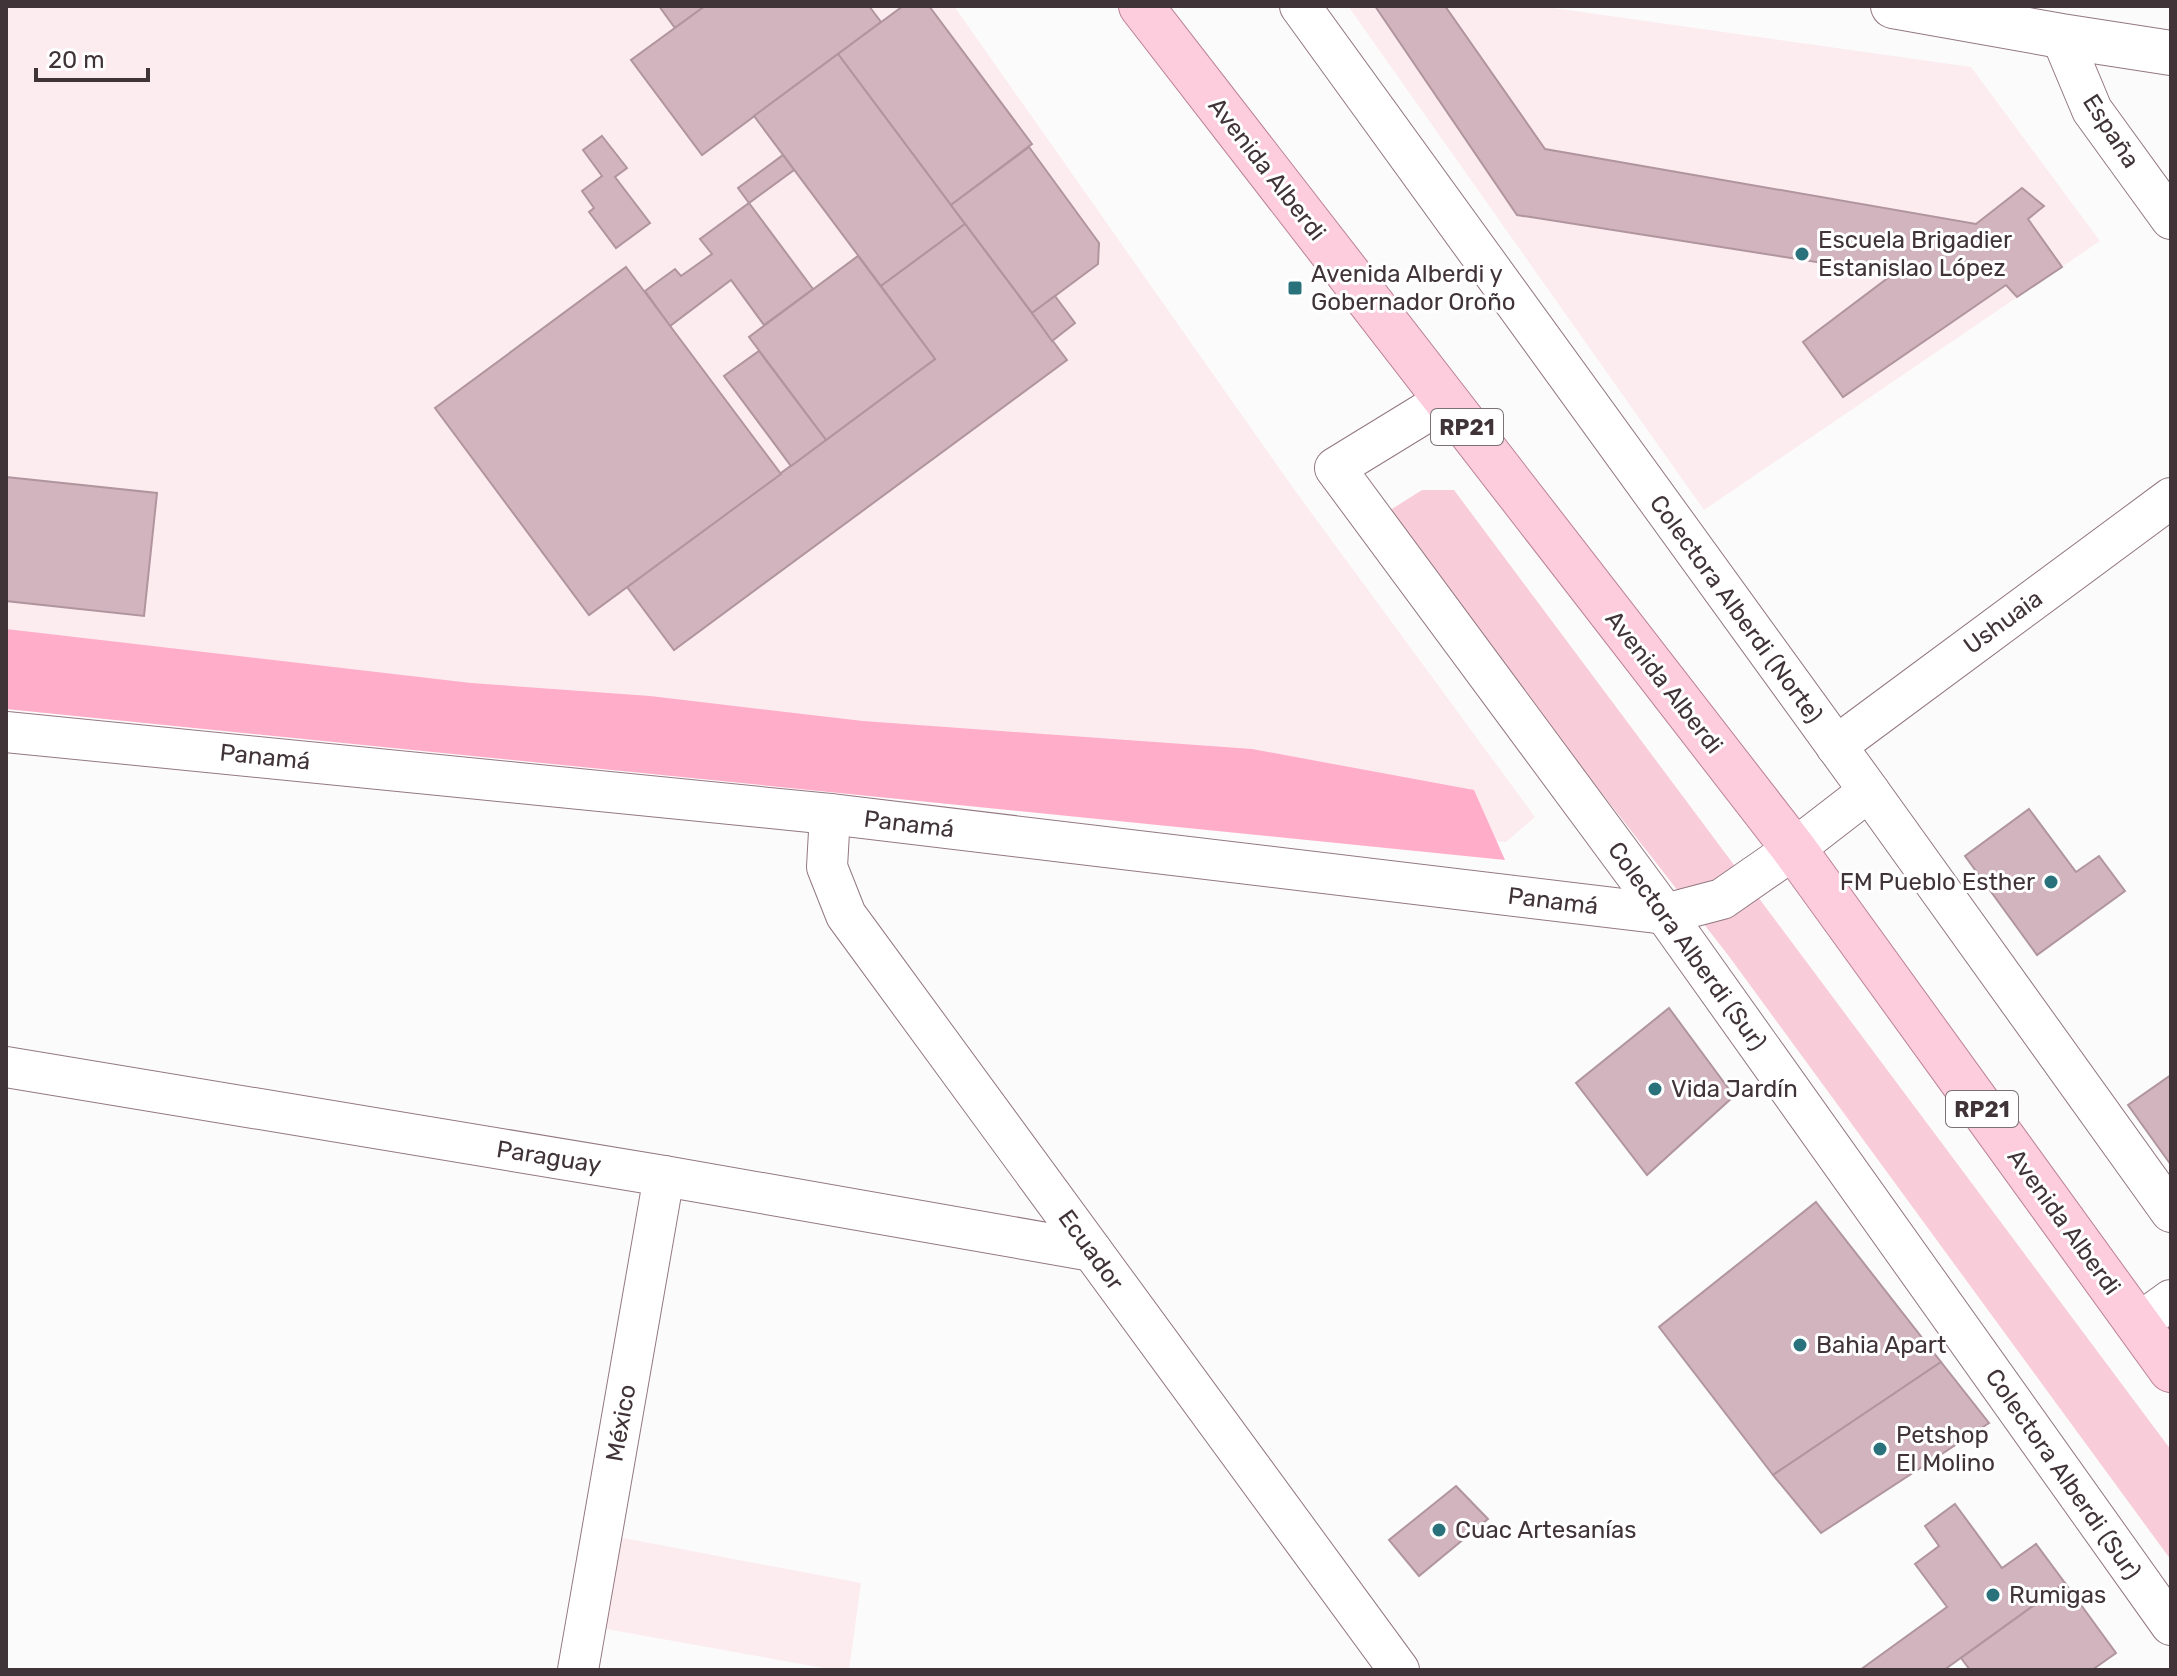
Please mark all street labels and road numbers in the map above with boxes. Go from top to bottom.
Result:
street label: España [2077,89,2145,173]
street label: Avenida Alberdi [1203,92,1331,246]
road number: RP21 [1431,409,1503,445]
street label: Colectora Alberdi (Norte) [1644,490,1828,728]
street label: Ushuaia [1958,584,2048,660]
street label: Avenida Alberdi [1600,605,1728,759]
street label: Panamá [218,738,312,776]
street label: Panamá [862,805,956,843]
street label: Colectora Alberdi (Sur) [1602,836,1772,1056]
street label: Panamá [1506,882,1600,920]
road number: RP21 [1946,1091,2018,1127]
street label: Paraguay [495,1135,603,1179]
street label: Avenida Alberdi [2002,1144,2126,1300]
street label: Ecuador [1052,1204,1130,1296]
street label: Colectora Alberdi (Sur) [1980,1363,2146,1585]
street label: México [600,1382,642,1464]

